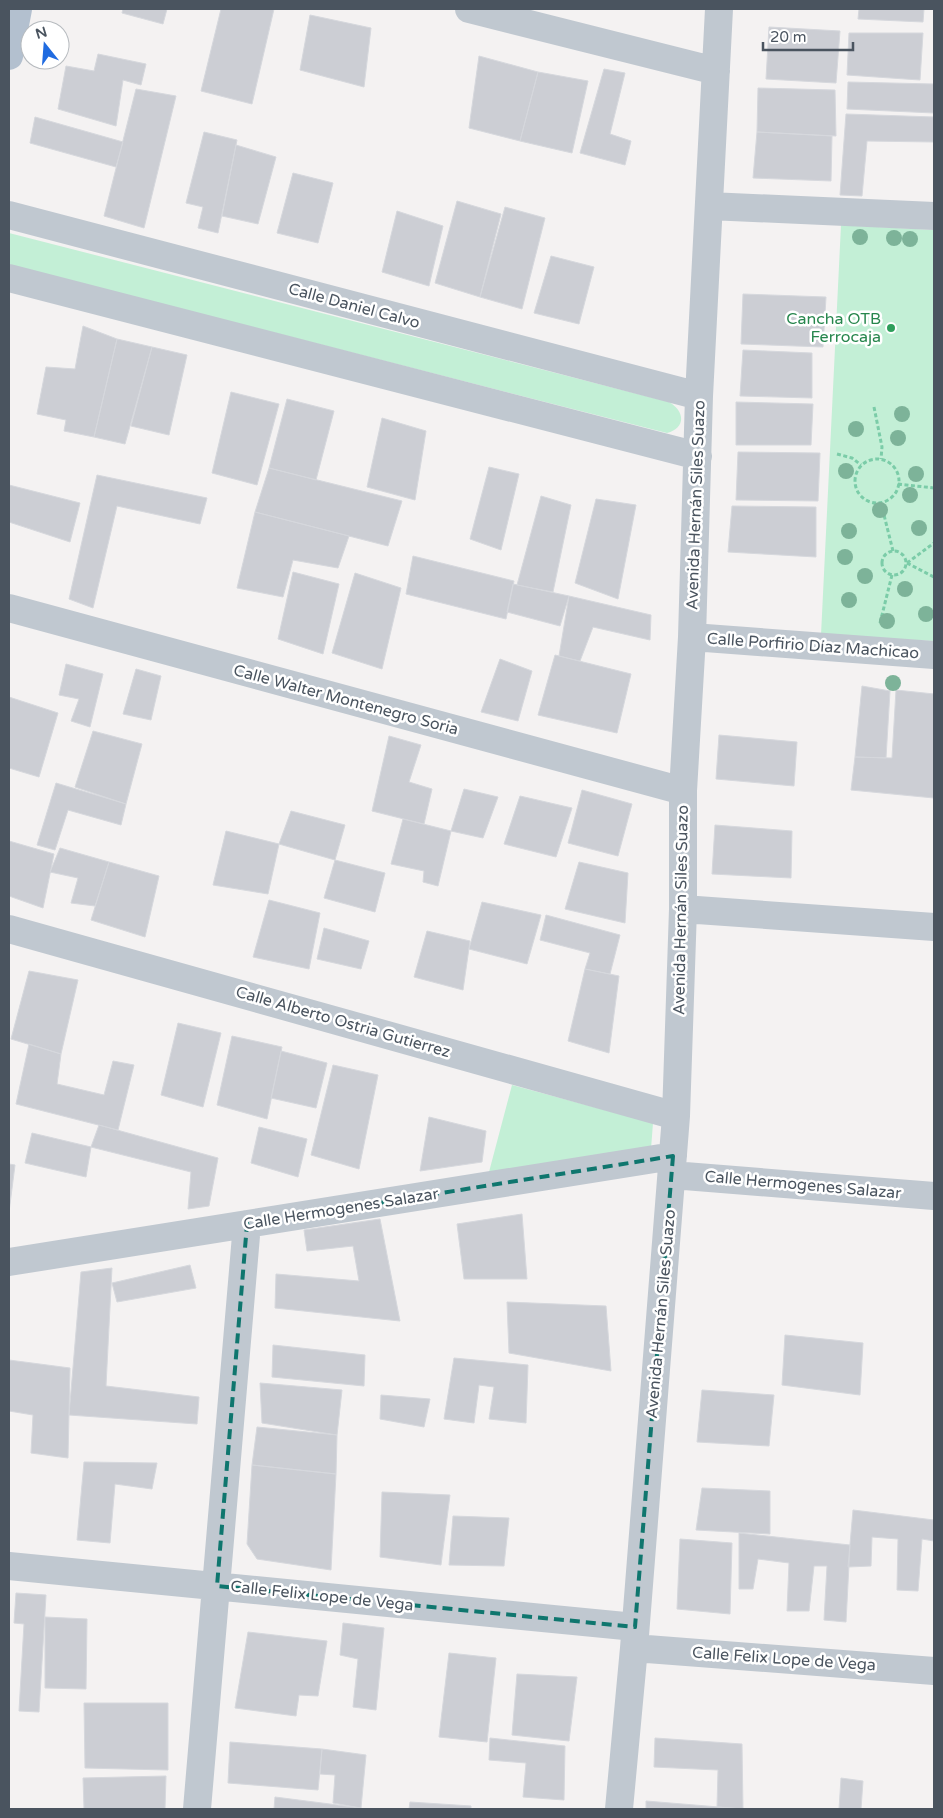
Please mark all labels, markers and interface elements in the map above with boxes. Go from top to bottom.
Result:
north arrow [20,20,70,70]
scale bar [763,20,853,52]
text: N [33,23,49,43]
text: 20 m [770,28,807,46]
street label: Calle Daniel Calvo [286,279,422,333]
place label: Cancha OTB Ferrocaja [786,309,881,347]
marker: Cancha OTB Ferrocaja [885,322,897,334]
street label: Avenida Hernán Siles Suazo [682,400,710,610]
street label: Calle Porfirio Díaz Machicao [706,629,920,663]
street label: Calle Walter Montenegro Soria [231,660,461,740]
street label: Avenida Hernán Siles Suazo [669,805,693,1015]
street label: Calle Alberto Ostria Gutierrez [233,982,453,1062]
street label: Calle Hermogenes Salazar [704,1166,903,1204]
street label: Calle Hermogenes Salazar [242,1184,441,1234]
street label: Avenida Hernán Siles Suazo [642,1208,680,1420]
street label: Calle Felix Lope de Vega [229,1576,415,1616]
street label: Calle Felix Lope de Vega [691,1643,877,1675]

